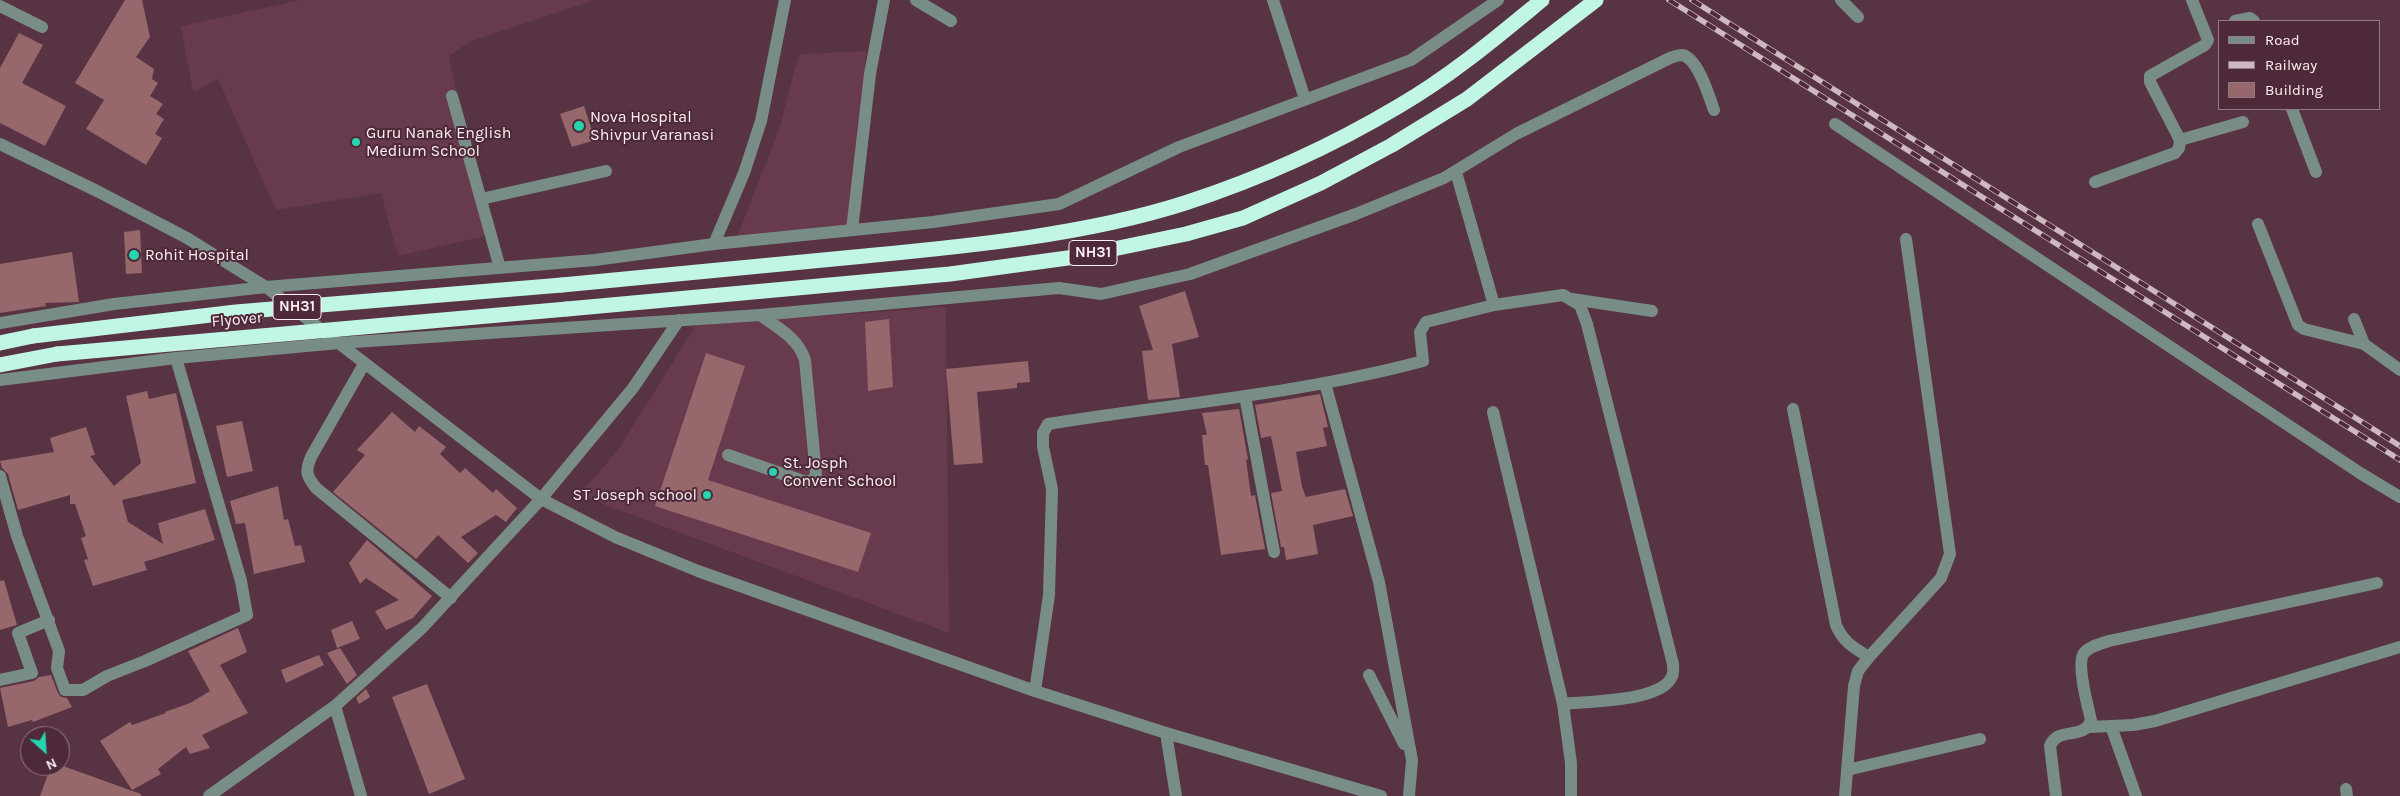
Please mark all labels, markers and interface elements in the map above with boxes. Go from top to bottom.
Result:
legend [2218,20,2380,110]
text: Road [2265,31,2300,49]
text: Railway [2265,56,2317,74]
text: Building [2265,81,2323,99]
place label: Nova Hospital Shivpur Varanasi [590,107,714,145]
marker: Nova Hospital Shivpur Varanasi [572,119,586,133]
place label: Guru Nanak English Medium School [366,123,511,161]
marker: Guru Nanak English Medium School [350,136,362,148]
road number: NH31 [1069,240,1117,266]
place label: Rohit Hospital [145,245,249,265]
marker: Rohit Hospital [127,248,141,262]
road number: NH31 [273,294,321,320]
street label: Flyover [211,308,263,332]
place label: St. Josph Convent School [783,453,896,491]
marker: St. Josph Convent School [767,466,779,478]
place label: ST Joseph school [573,485,697,505]
marker: ST Joseph school [701,489,713,501]
north arrow [20,726,70,776]
text: N [43,754,60,774]

